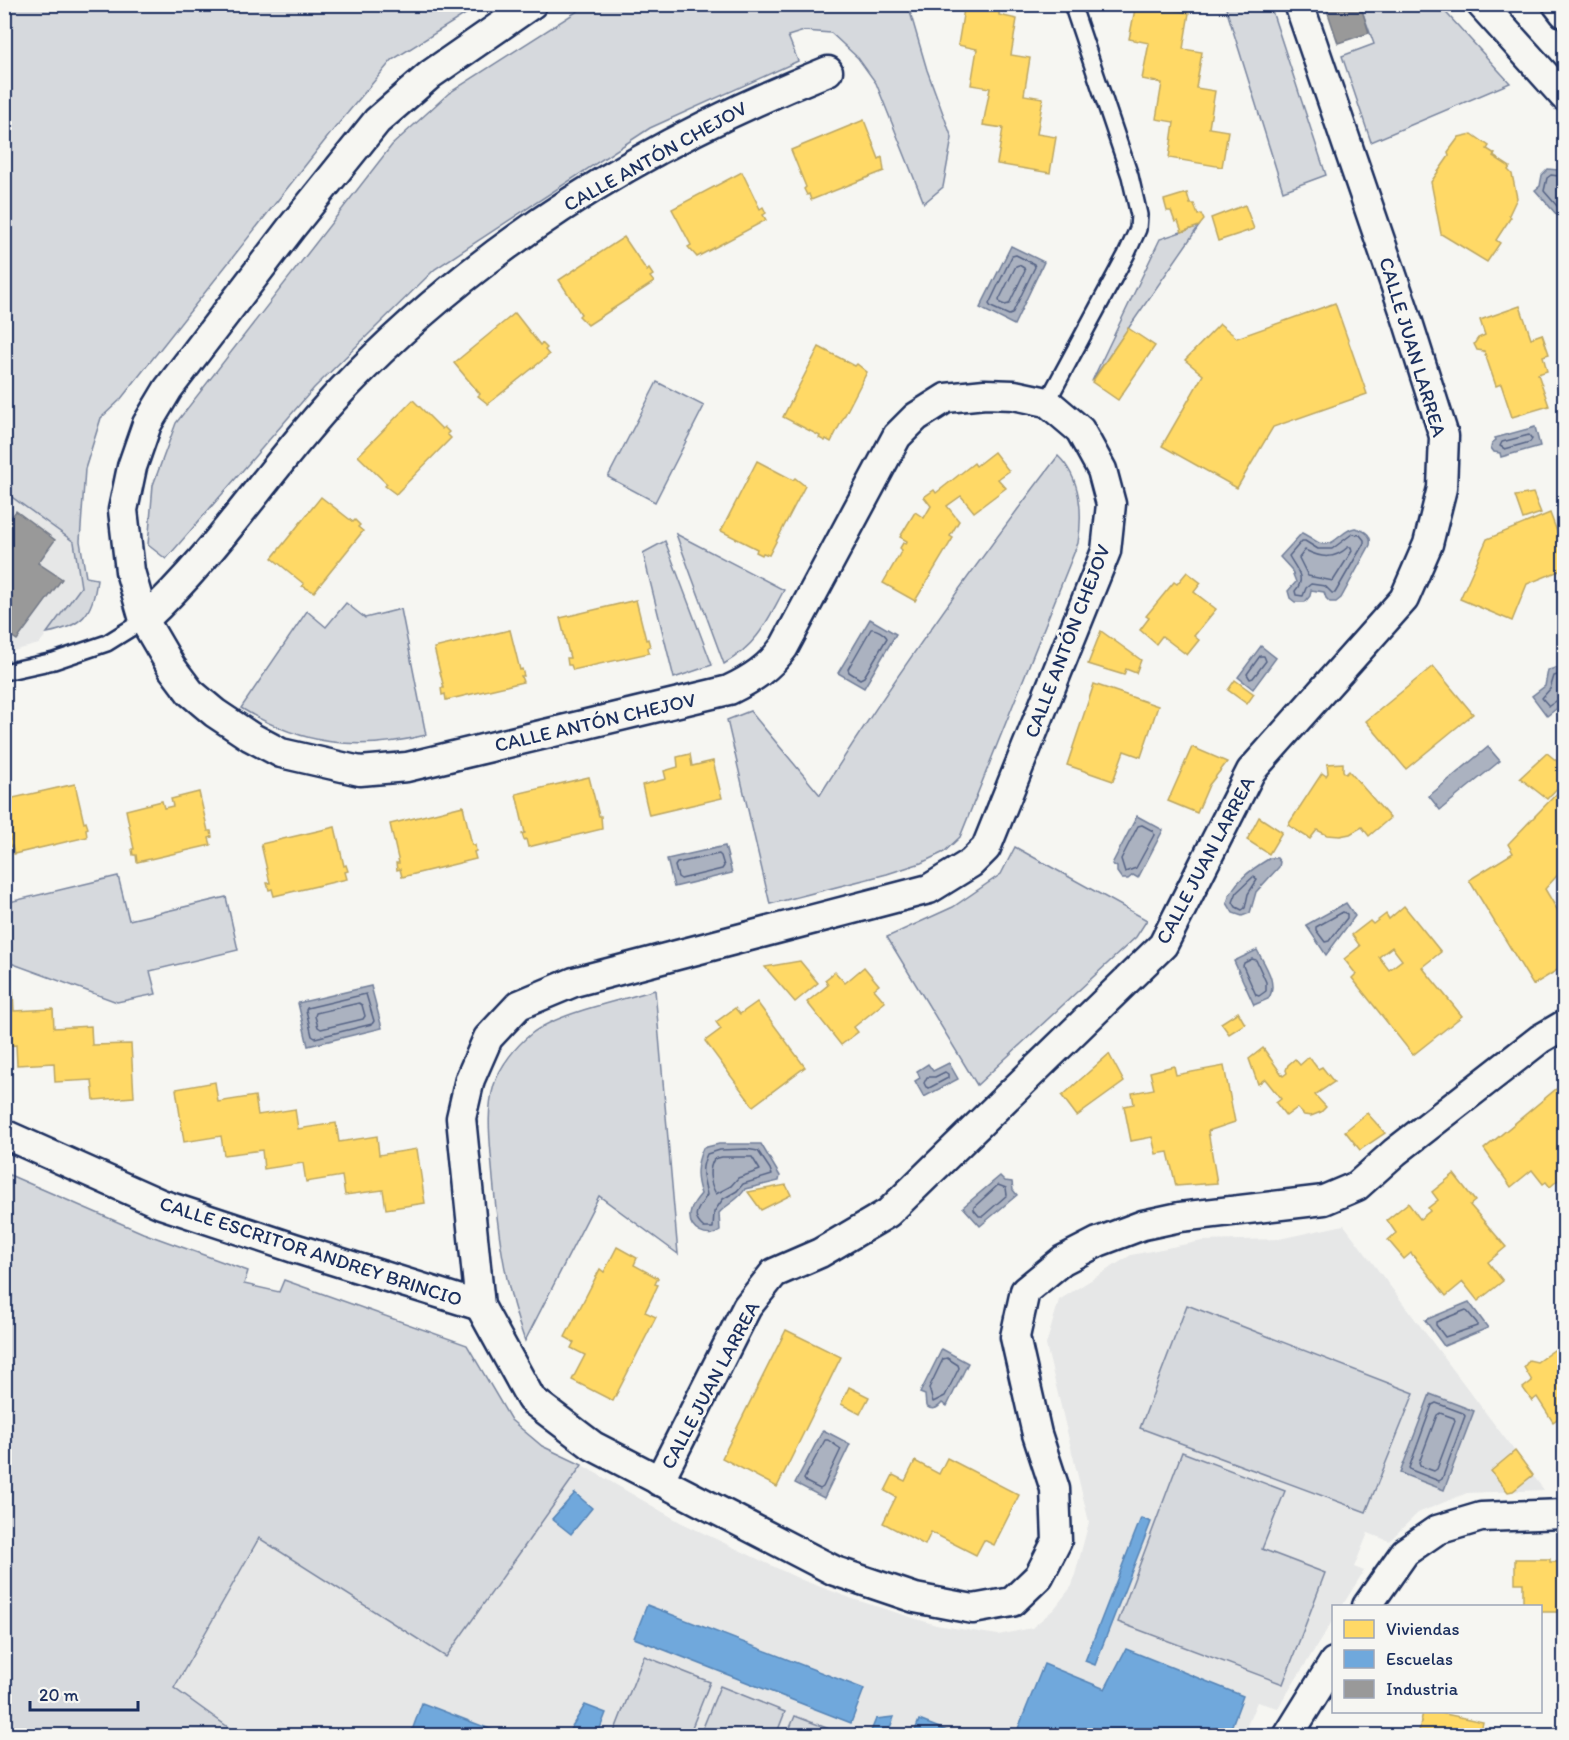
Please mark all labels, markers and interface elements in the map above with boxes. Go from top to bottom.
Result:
street label: CALLE ANTÓN CHEJOV [559,96,751,216]
street label: CALLE JUAN LARREA [1374,254,1452,440]
street label: CALLE ANTÓN CHEJOV [1019,541,1115,741]
street label: CALLE ANTÓN CHEJOV [492,687,698,757]
street label: CALLE JUAN LARREA [1151,772,1260,948]
street label: CALLE ESCRITOR ANDREY BRINCIO [157,1191,465,1311]
street label: CALLE JUAN LARREA [656,1297,765,1473]
legend [1332,1605,1542,1713]
text: Viviendas [1386,1618,1460,1640]
text: Escuelas [1386,1648,1453,1670]
scale bar [30,1674,138,1712]
text: Industria [1386,1678,1459,1700]
text: 20 m [39,1684,79,1706]

